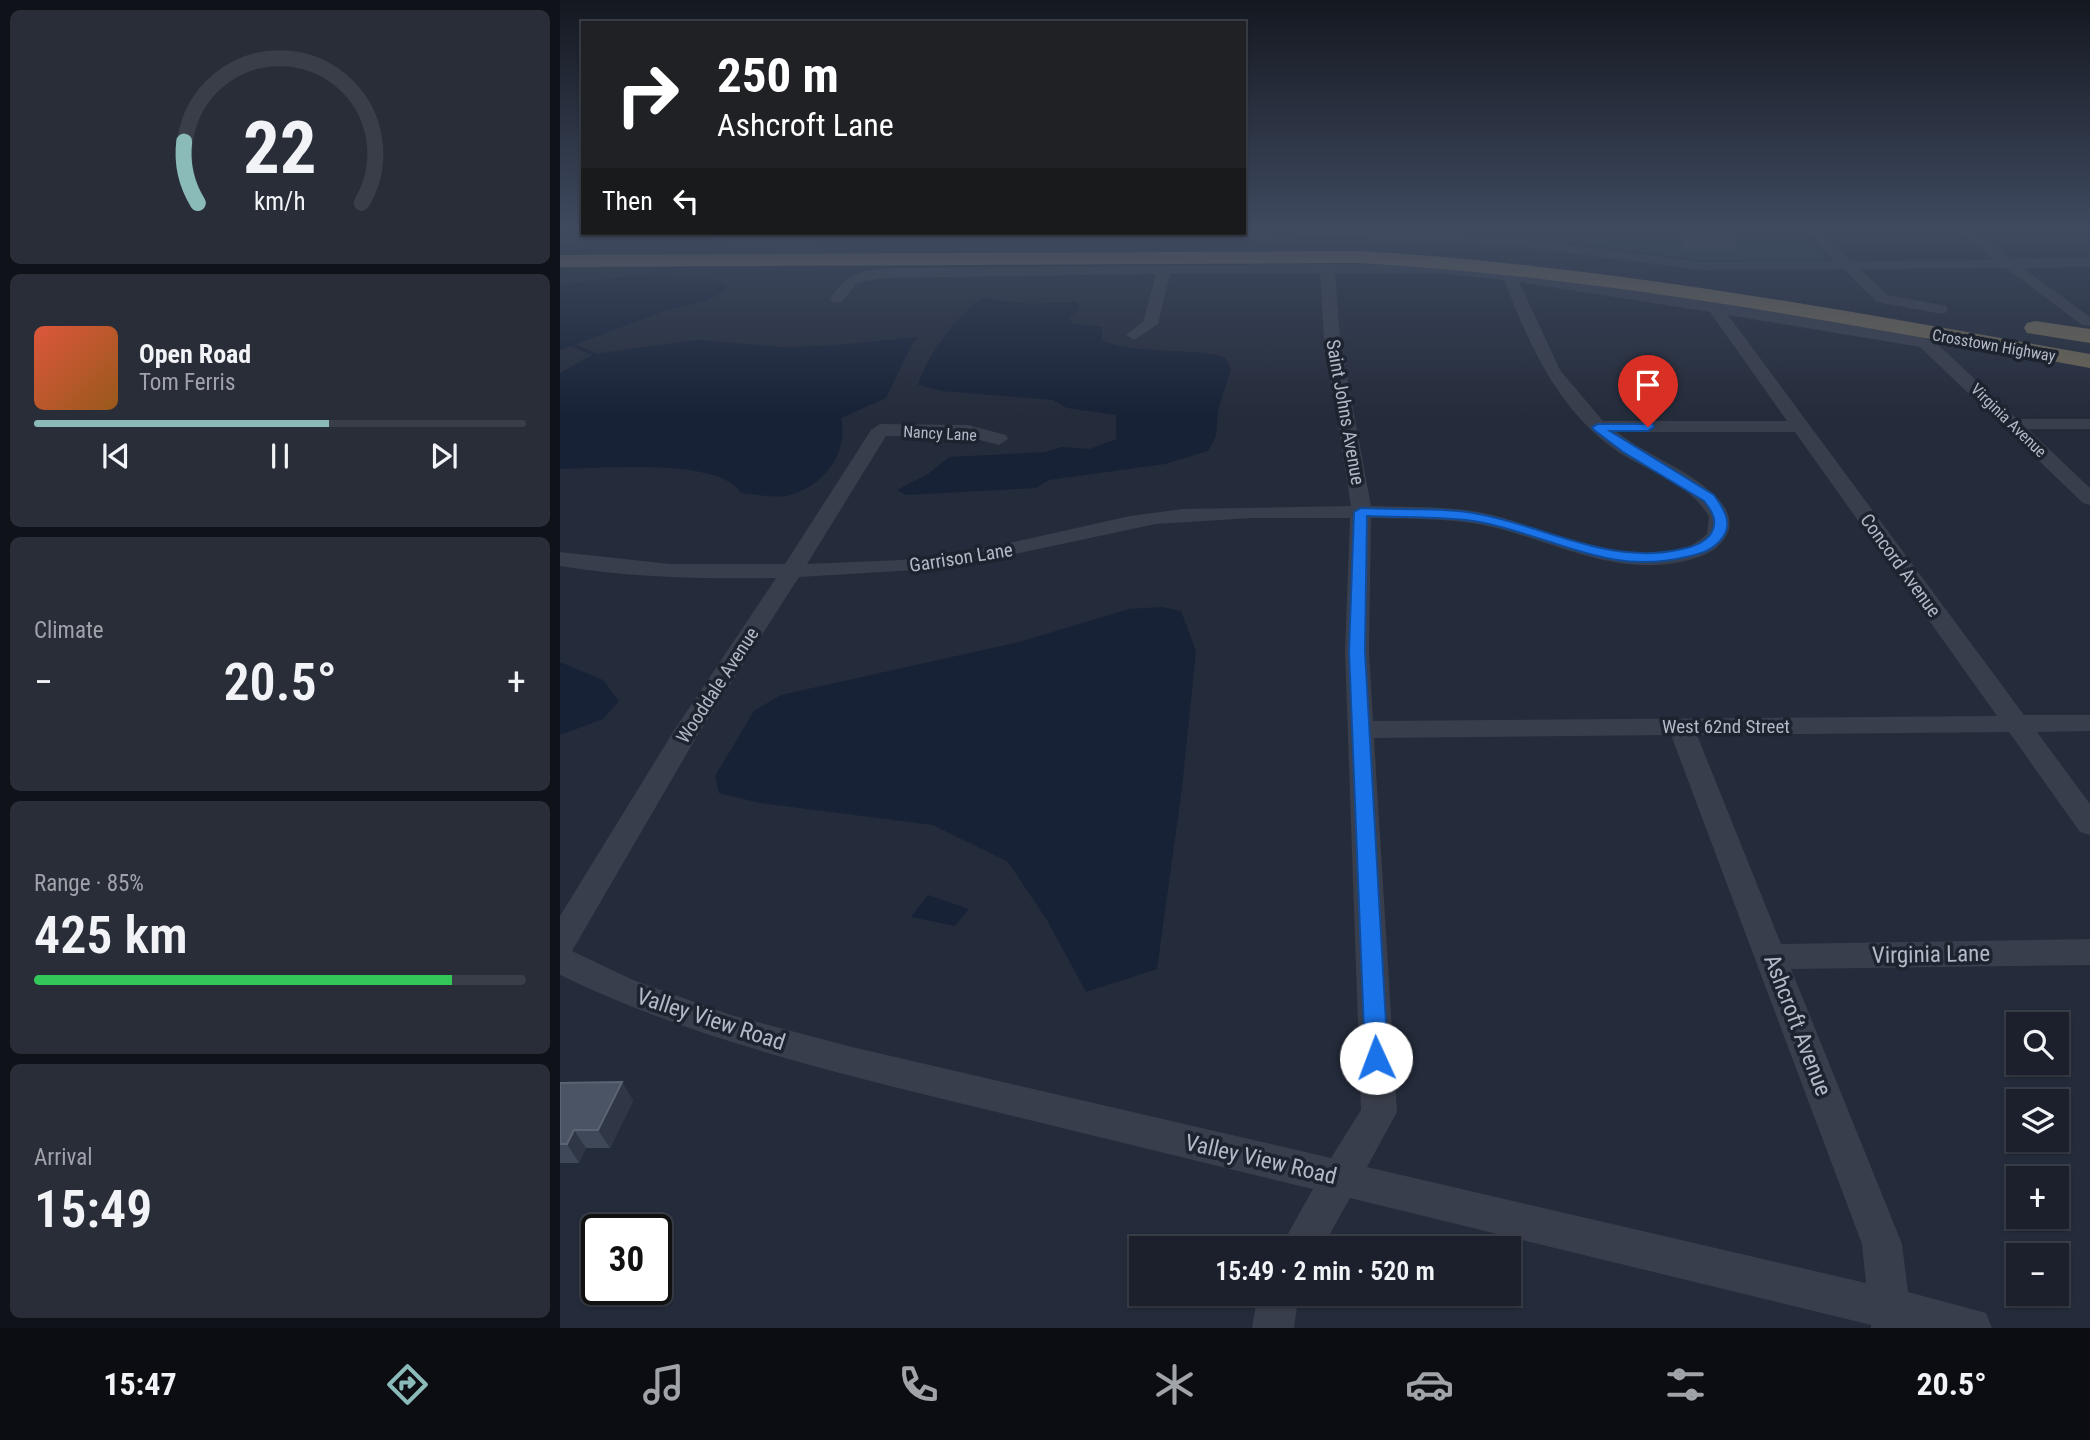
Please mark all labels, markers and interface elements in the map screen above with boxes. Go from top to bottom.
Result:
text: 250 m [717,47,839,104]
icon: right [602,49,693,140]
text: 22 [243,105,317,191]
text: Ashcroft Lane [717,106,894,144]
icon: left [667,182,705,220]
text: Then [602,186,653,216]
text: km/h [254,187,306,216]
street label: Crosstown Highway [1931,325,2057,366]
street label: Saint Johns Avenue [1321,338,1370,487]
text: Open Road [139,339,251,369]
pin [1618,355,1678,427]
icon: arrive [1629,366,1667,404]
text: Tom Ferris [139,369,235,396]
street label: Virginia Avenue [1967,380,2050,461]
street label: Nancy Lane [903,422,977,445]
icon: previous [97,437,135,475]
icon: pause [261,437,299,475]
icon: next [425,437,463,475]
street label: Concord Avenue [1855,509,1946,621]
street label: Garrison Lane [908,538,1014,577]
text: Climate [34,617,104,644]
street label: Wooddale Avenue [671,623,763,748]
text: 20.5° [223,652,337,713]
text: − [34,660,53,704]
text: + [507,660,526,704]
street label: West 62nd Street [1662,715,1790,738]
text: Range · 85% [34,870,144,897]
text: 425 km [34,905,188,966]
street label: Virginia Lane [1872,940,1990,969]
street label: Ashcroft Avenue [1758,951,1837,1100]
street label: Valley View Road [633,983,789,1056]
map controls [2006,1012,2069,1306]
button: search [2006,1012,2069,1075]
position arrow [1339,1021,1413,1095]
button: layers [2006,1089,2069,1152]
street label: Valley View Road [1182,1129,1339,1190]
text: Arrival [34,1144,93,1171]
button: + [2006,1166,2069,1229]
text: 15:49 [34,1179,152,1240]
speed limit sign: 30 [581,1214,672,1305]
button: − [2006,1243,2069,1306]
text: 15:49 · 2 min · 520 m [1215,1256,1435,1286]
icon: directions [383,1360,432,1409]
icon: music [639,1360,688,1409]
icon: phone [894,1360,943,1409]
icon: climate [1150,1360,1199,1409]
icon: car [1405,1360,1454,1409]
icon: filters [1661,1360,1710,1409]
text: 15:47 [103,1365,177,1403]
text: 20.5° [1916,1365,1987,1403]

